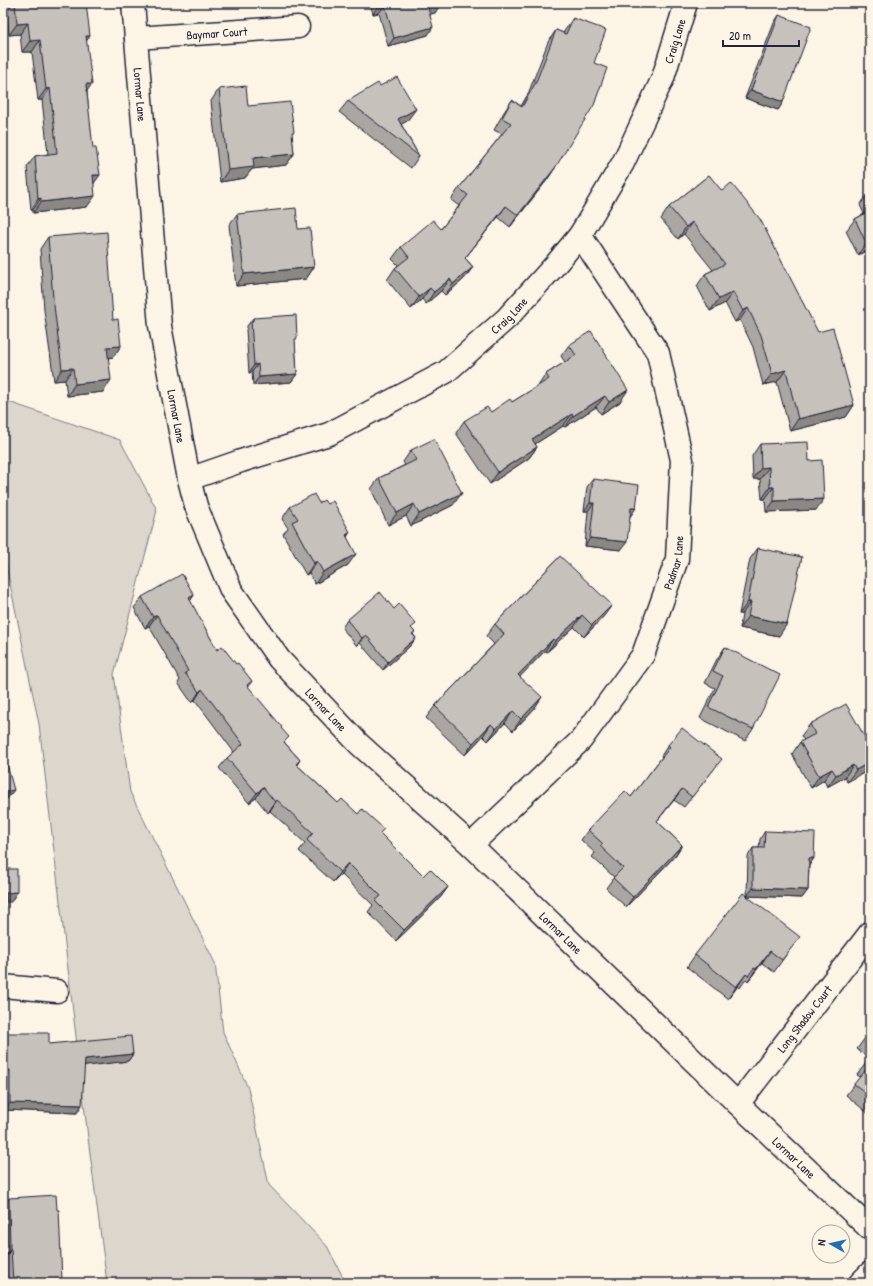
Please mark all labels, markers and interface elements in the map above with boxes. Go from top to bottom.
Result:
street label: Craig Lane [659,16,689,66]
street label: Baymar Court [186,22,249,43]
scale bar [723,22,799,48]
text: 20 m [729,27,751,44]
street label: Lormar Lane [130,67,151,122]
street label: Craig Lane [486,293,531,338]
street label: Lormar Lane [164,388,190,444]
street label: Padmar Lane [658,535,687,592]
street label: Lormar Lane [302,684,351,735]
street label: Lormar Lane [536,908,587,957]
street label: Long Shadow Court [773,981,836,1056]
street label: Lormar Lane [769,1133,820,1182]
north arrow [811,1224,851,1264]
text: N [814,1239,828,1246]

